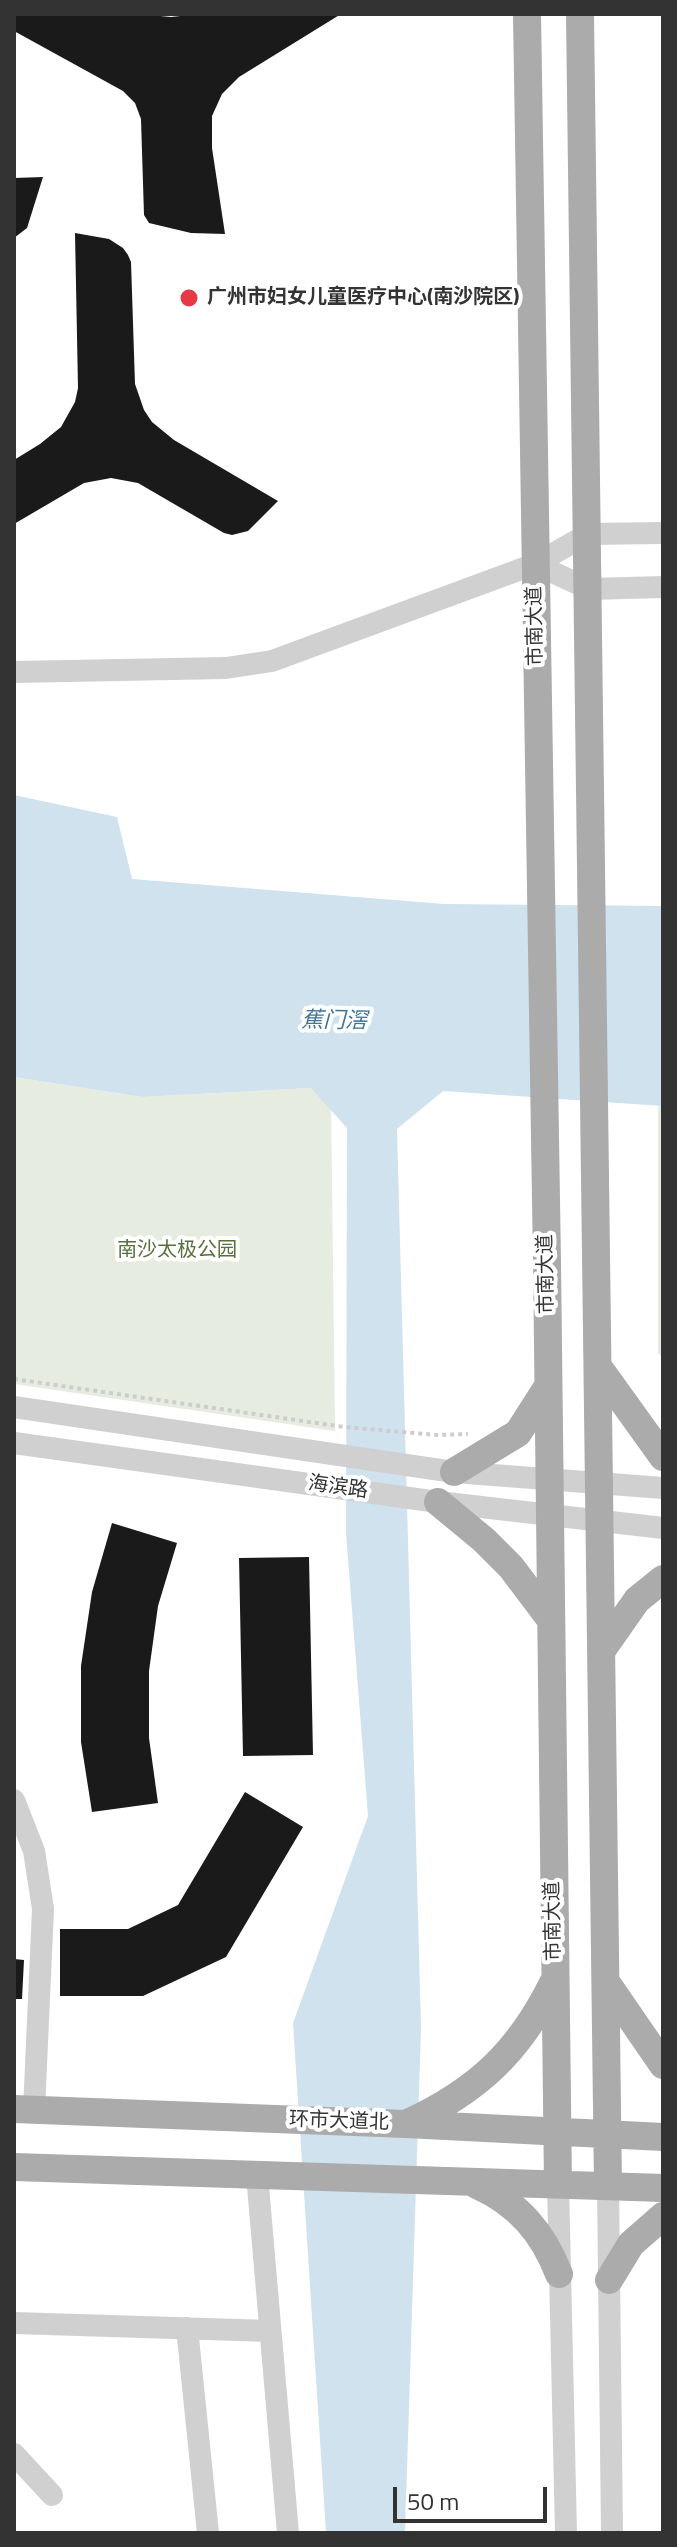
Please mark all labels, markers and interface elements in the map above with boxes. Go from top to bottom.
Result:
place label: 广州市妇女儿童医疗中心(南沙院区) [207,286,519,310]
marker: 广州市妇女儿童医疗中心(南沙院区) [178,287,200,309]
street label: 市南大道 [523,586,549,666]
water label: 蕉门滘 [301,1008,367,1036]
street label: 市南大道 [534,1234,560,1314]
park label: 南沙太极公园 [117,1239,237,1263]
street label: 海滨路 [307,1472,369,1504]
street label: 市南大道 [541,1881,567,1961]
street label: 环市大道北 [289,2108,389,2136]
scale bar [397,2471,551,2521]
text: 50 m [407,2483,459,2519]

